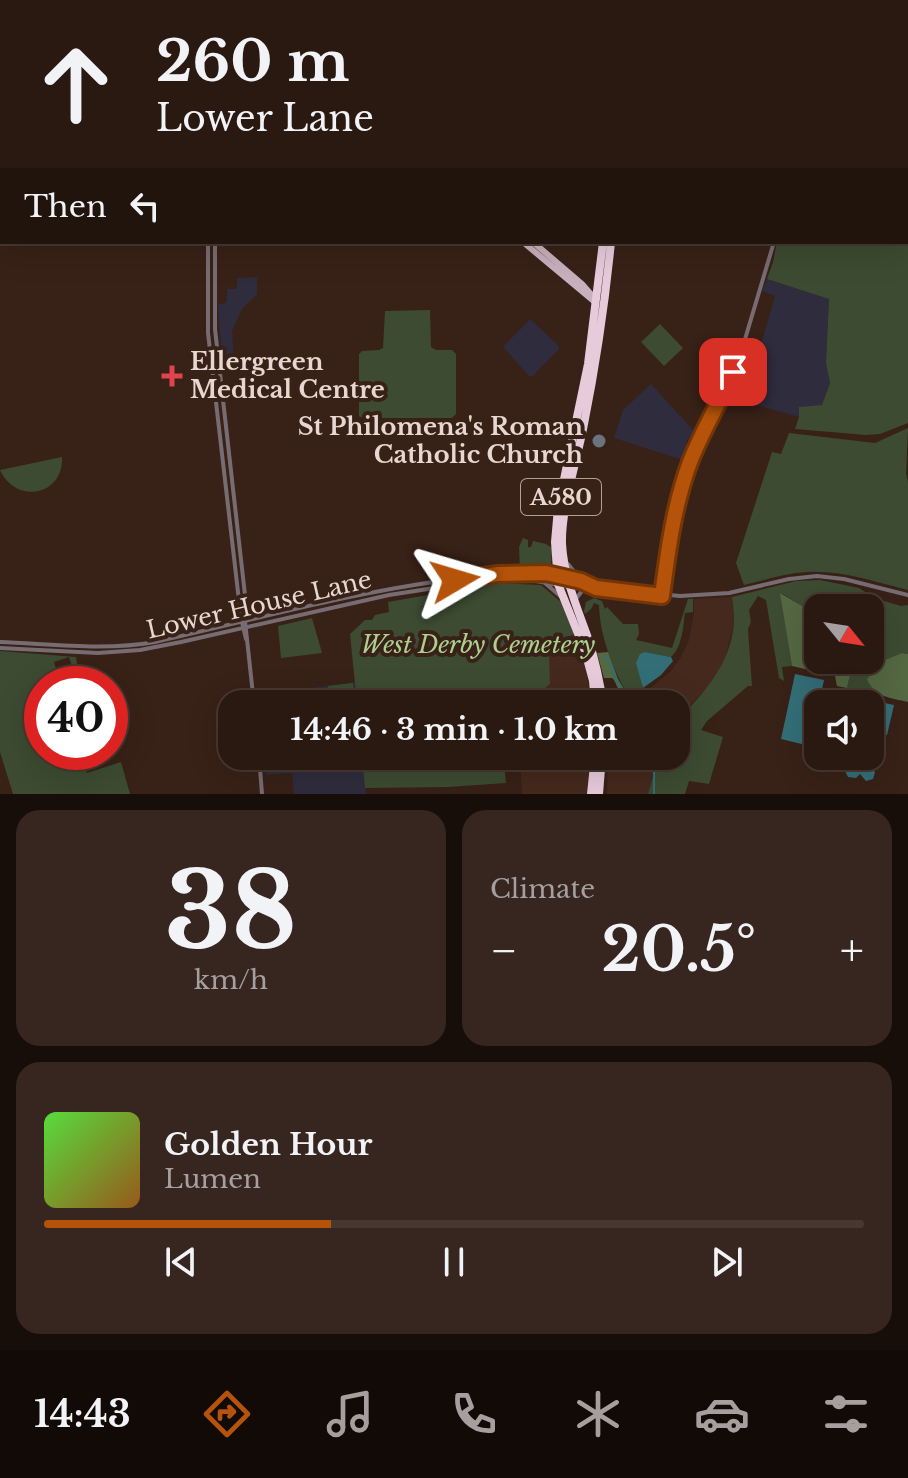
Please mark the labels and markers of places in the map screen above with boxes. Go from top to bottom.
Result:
pin [699,338,767,406]
place label: Ellergreen Medical Centre [190,347,385,404]
marker: Ellergreen Medical Centre [161,365,183,387]
place label: St Philomena's Roman Catholic Church [298,412,584,469]
marker: St Philomena's Roman Catholic Church [590,432,608,450]

